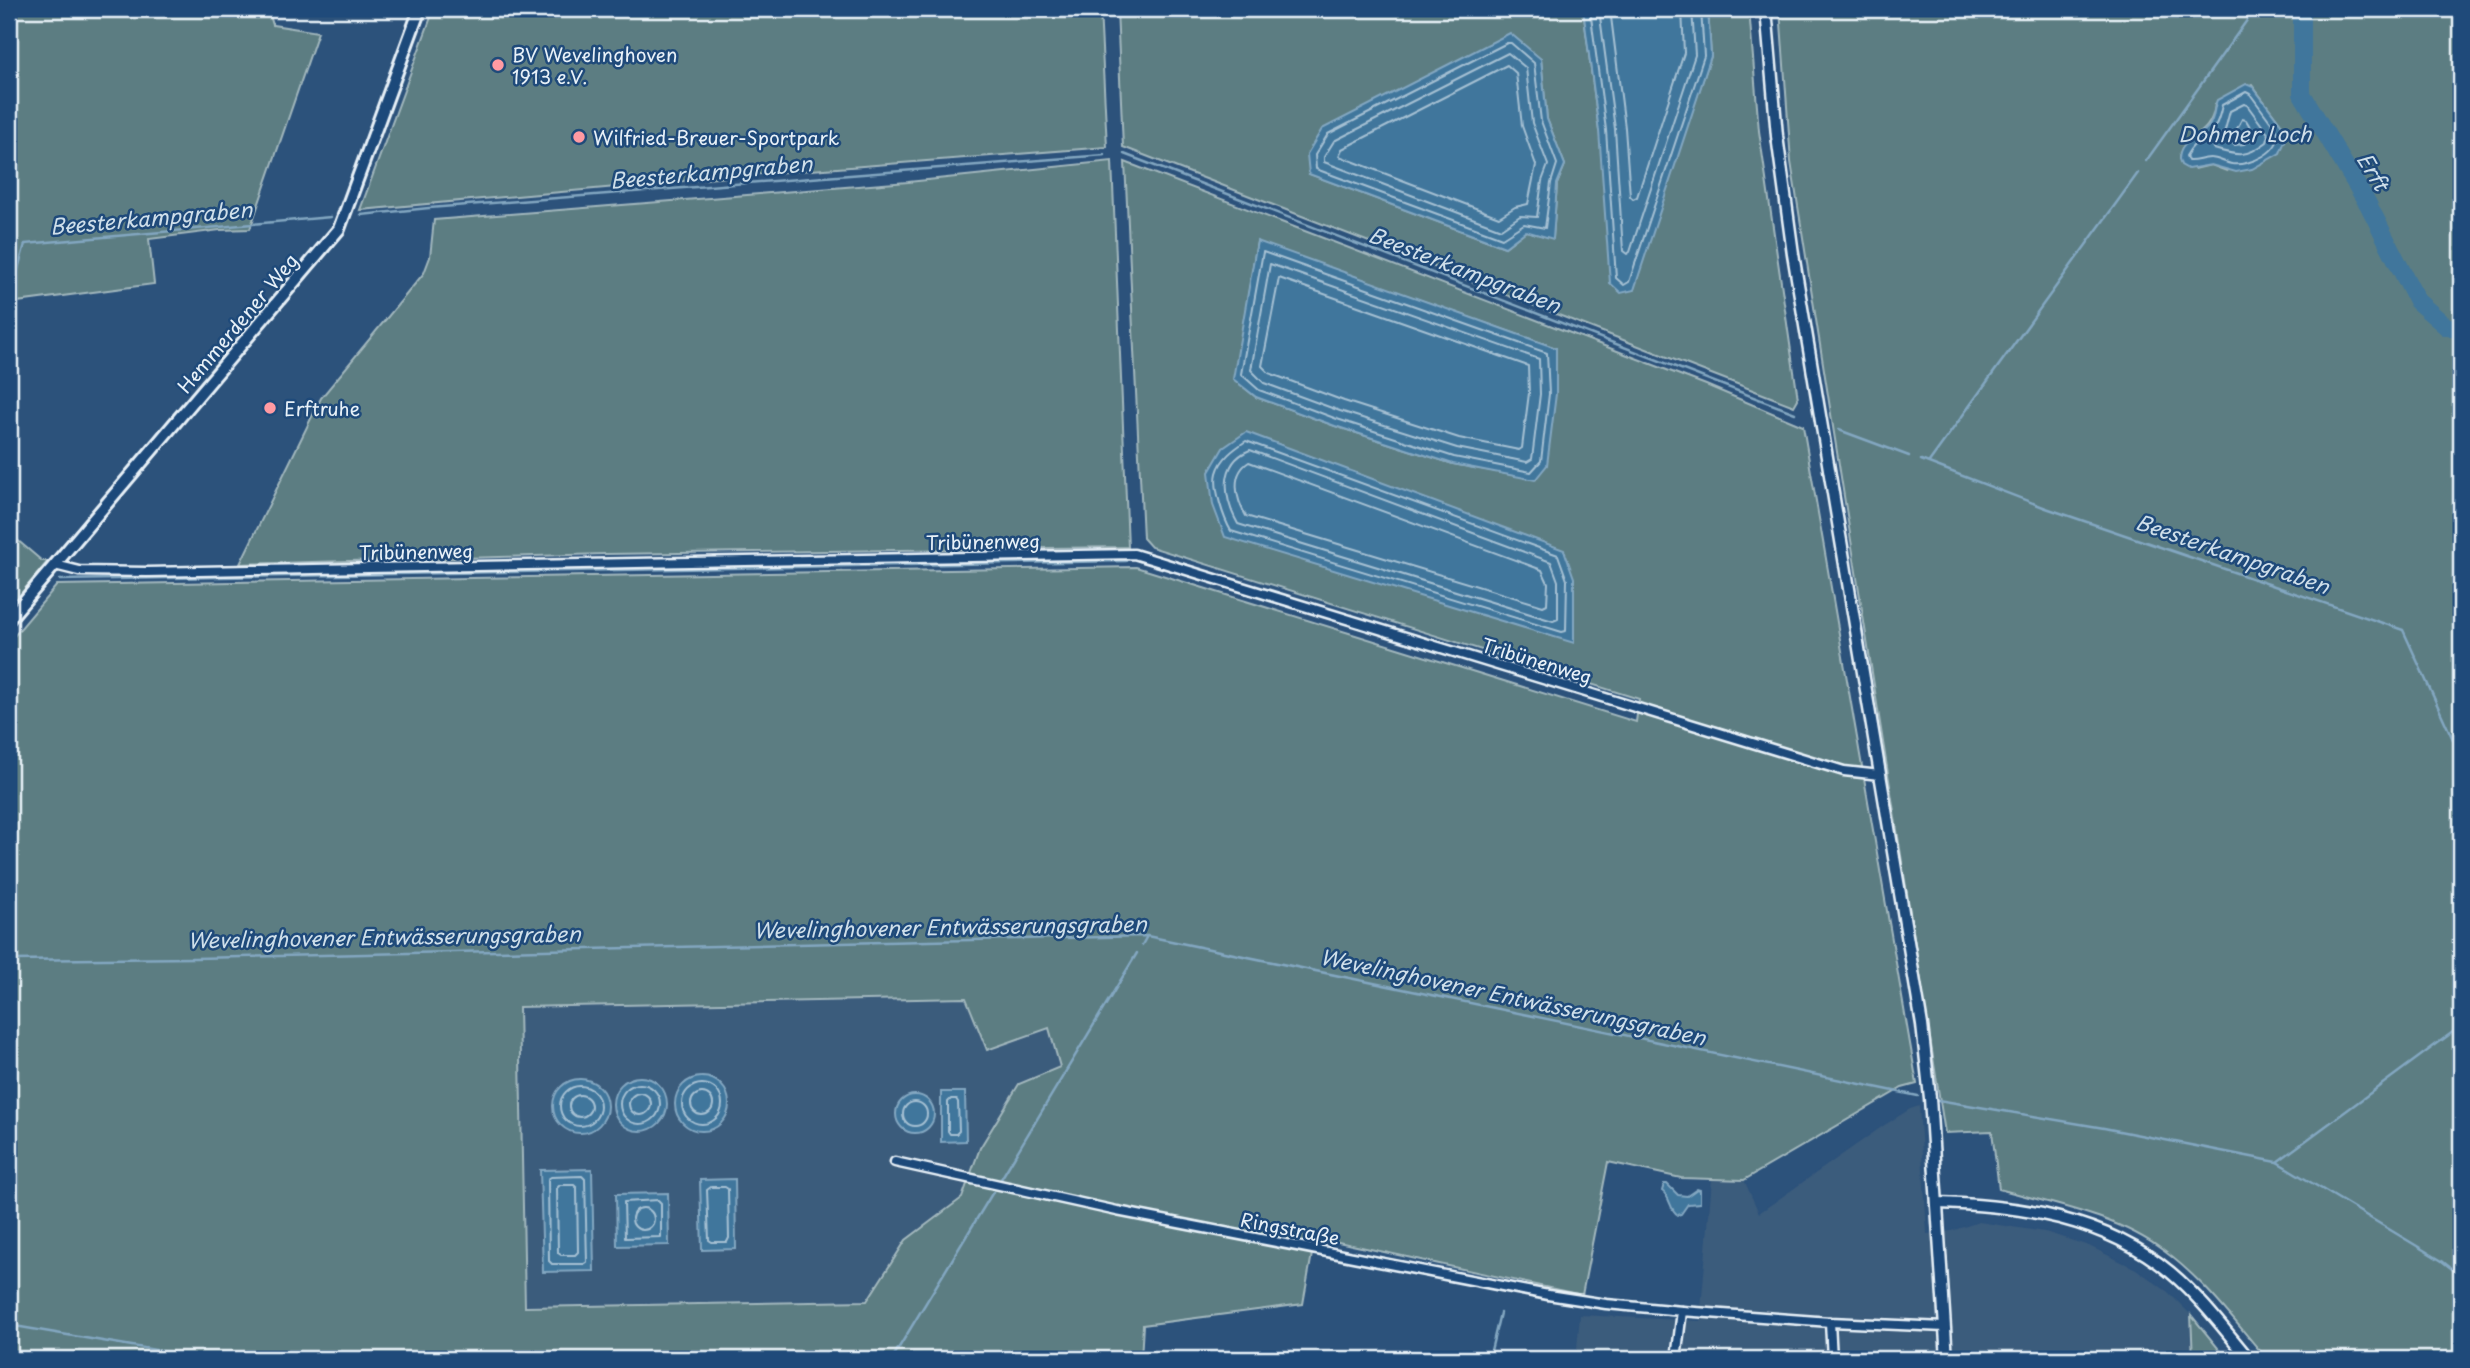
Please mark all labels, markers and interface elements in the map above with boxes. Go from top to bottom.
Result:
place label: BV Wevelinghoven 1913 e.V. [512,40,677,90]
marker: BV Wevelinghoven 1913 e.V. [490,57,506,73]
water label: Dohmer Loch [2179,117,2313,149]
place label: Wilfried-Breuer-Sportpark [593,123,840,151]
marker: Wilfried-Breuer-Sportpark [571,129,587,145]
water label: Beesterkampgraben [609,146,814,196]
water label: Erft [2350,146,2399,198]
water label: Beesterkampgraben [49,192,254,242]
water label: Beesterkampgraben [1365,218,1566,321]
street label: Hemmerdener Weg [170,247,304,399]
place label: Erftruhe [284,394,360,422]
marker: Erftruhe [262,400,278,416]
water label: Beesterkampgraben [2132,505,2335,601]
street label: Tribünenweg [926,526,1040,556]
street label: Tribünenweg [359,536,473,566]
street label: Tribünenweg [1478,630,1596,690]
water label: Wevelinghovener Entwässerungsgraben [753,907,1148,945]
water label: Wevelinghovener Entwässerungsgraben [187,917,582,955]
water label: Wevelinghovener Entwässerungsgraben [1317,939,1710,1053]
street label: Ringstraße [1238,1205,1342,1251]

